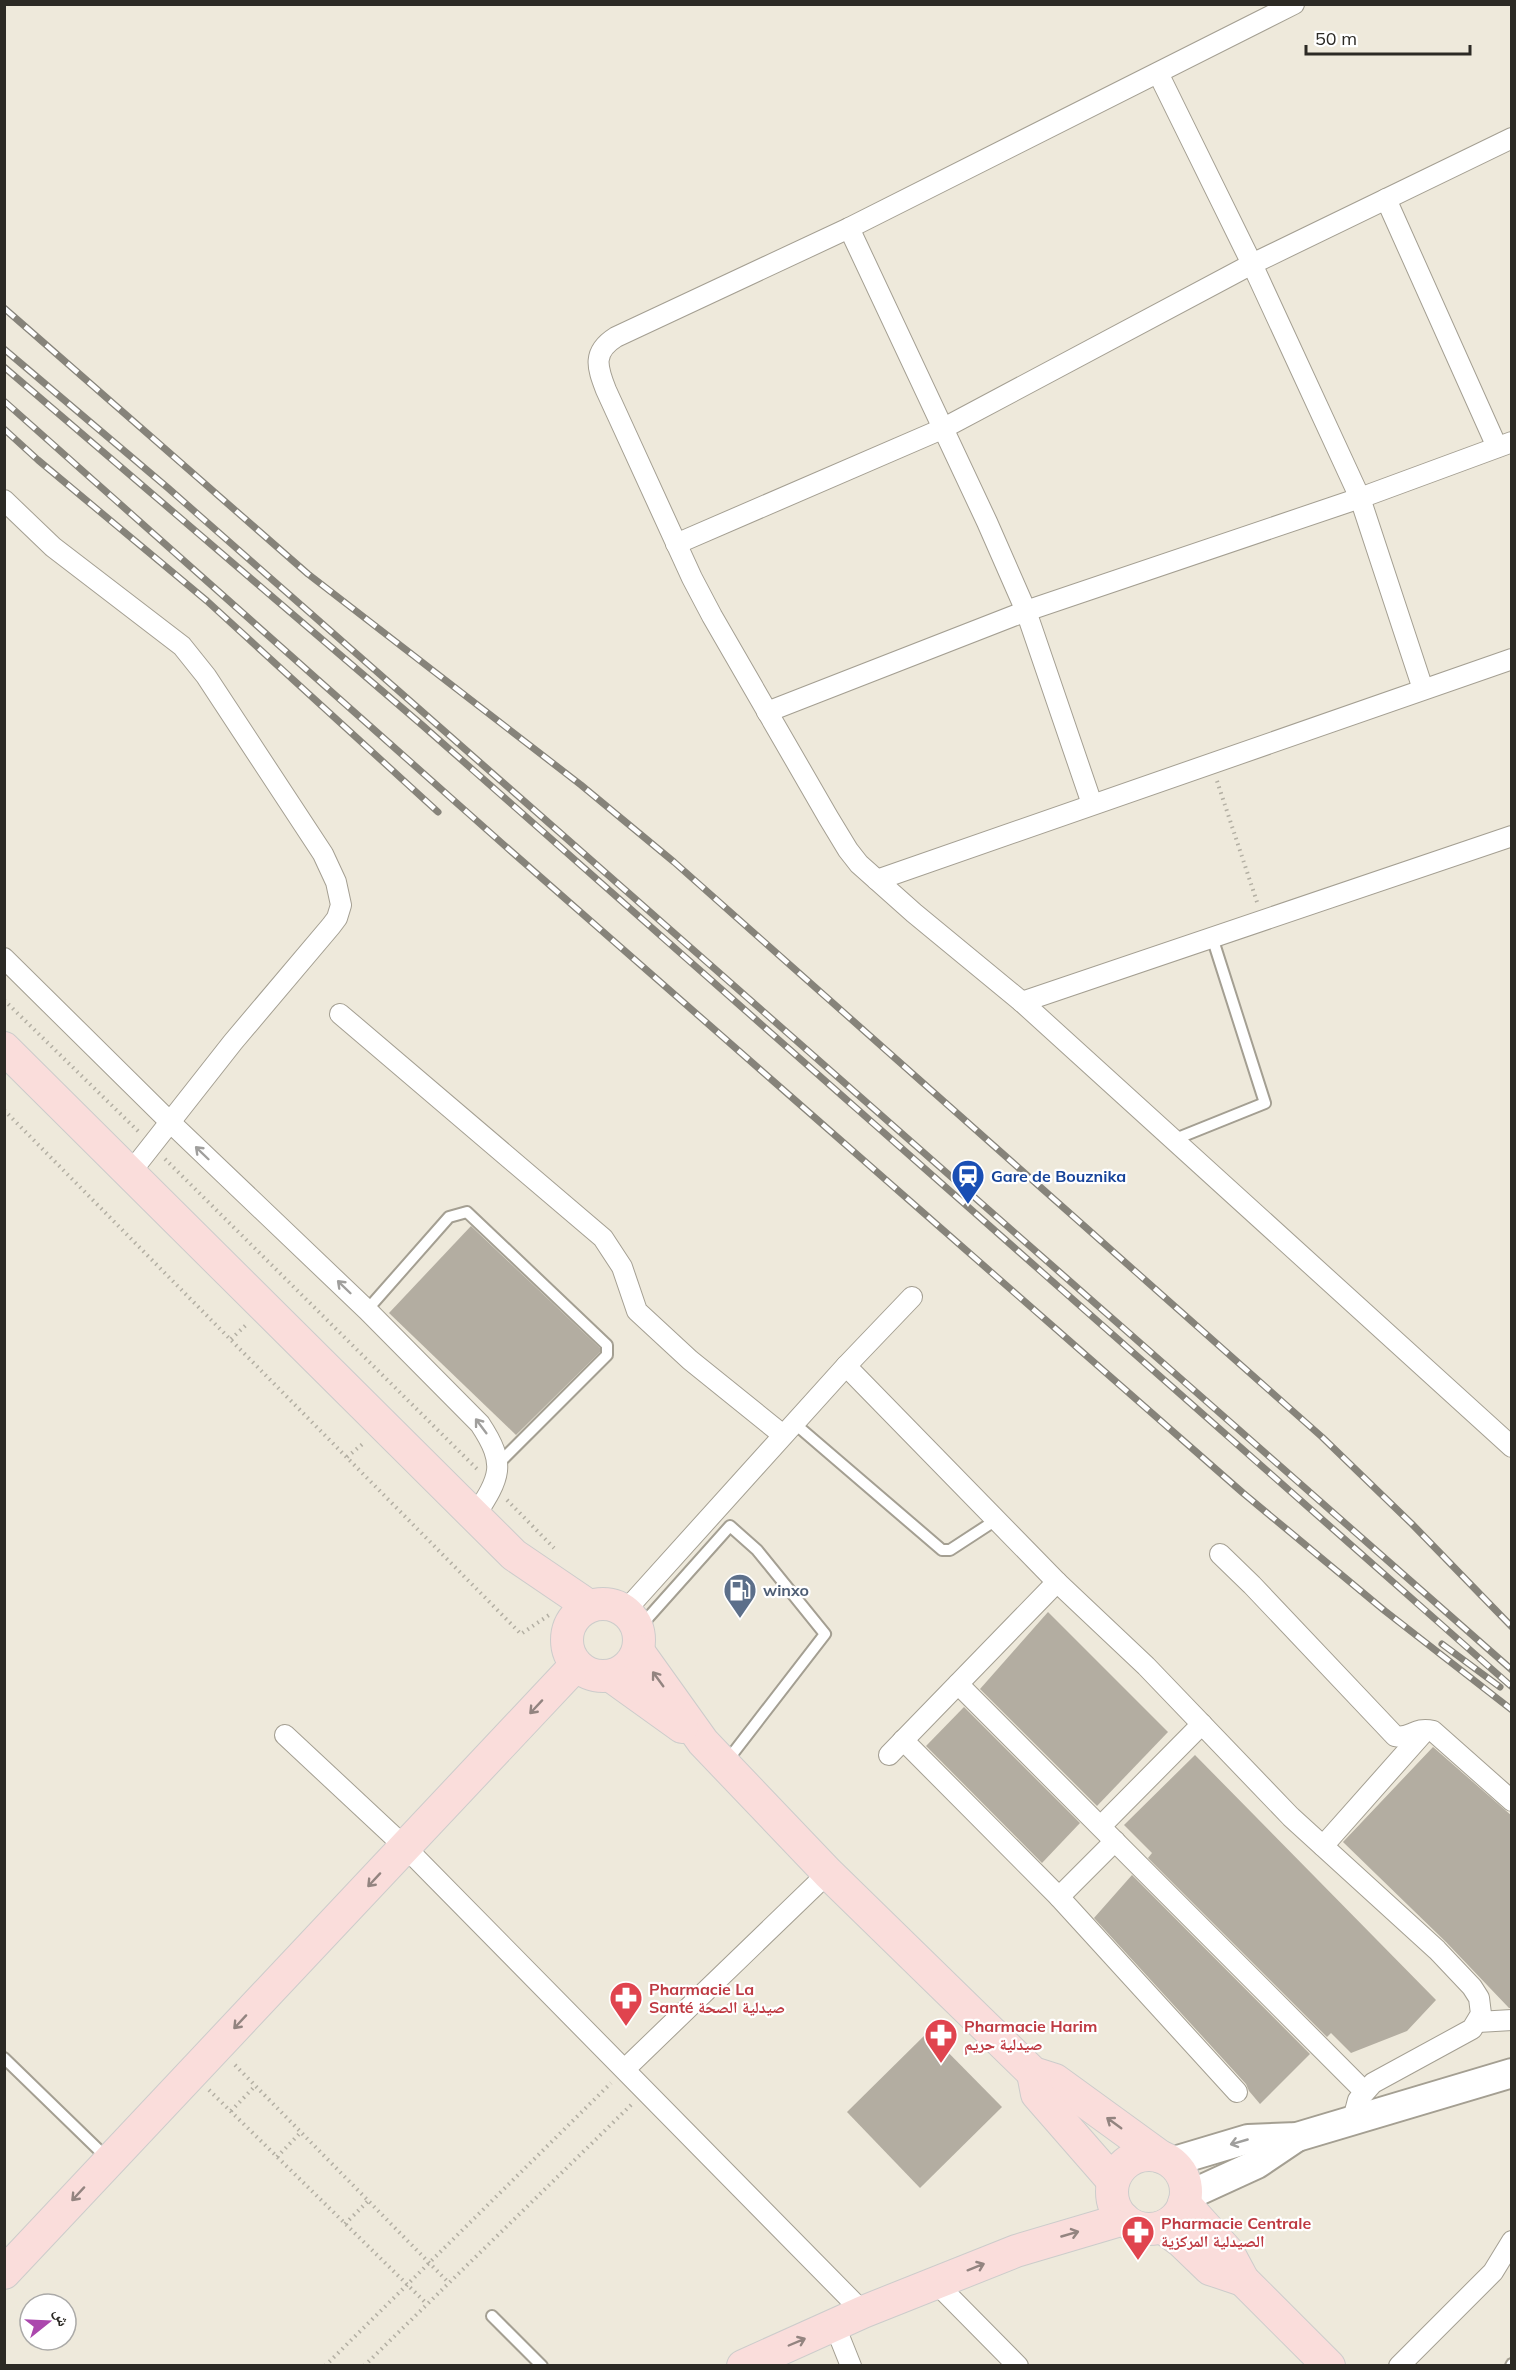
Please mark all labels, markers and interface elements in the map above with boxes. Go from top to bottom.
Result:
scale bar [1306,18,1470,56]
text: 50 m [1315,27,1357,50]
one-way arrow [195,1146,210,1160]
station icon: Gare de Bouznika [950,1158,986,1205]
place label: Gare de Bouznika [991,1166,1126,1186]
one-way arrow [336,1280,351,1295]
one-way arrow [475,1418,488,1434]
fuel station icon: winxo [722,1572,758,1619]
place label: winxo [763,1580,809,1600]
one-way arrow [652,1672,664,1688]
one-way arrow [529,1700,543,1715]
one-way arrow [367,1872,381,1887]
place label: Pharmacie La Santé صيدلية الصحة [649,1979,785,2017]
pharmacy icon: Pharmacie La Santé صيدلية الصحة [608,1980,644,2027]
one-way arrow [233,2014,247,2029]
place label: Pharmacie Harim صيدلية حريم [964,2016,1097,2056]
pharmacy icon: Pharmacie Harim صيدلية حريم [923,2017,959,2064]
one-way arrow [1106,2116,1122,2129]
one-way arrow [1230,2137,1249,2148]
one-way arrow [70,2187,85,2202]
place label: Pharmacie Centrale الصيدلية المركزية [1161,2213,1311,2251]
pharmacy icon: Pharmacie Centrale الصيدلية المركزية [1120,2214,1156,2261]
one-way arrow [1060,2228,1079,2240]
one-way arrow [967,2261,985,2272]
north arrow [18,2292,78,2352]
text: ش [50,2306,74,2329]
one-way arrow [787,2336,805,2348]

